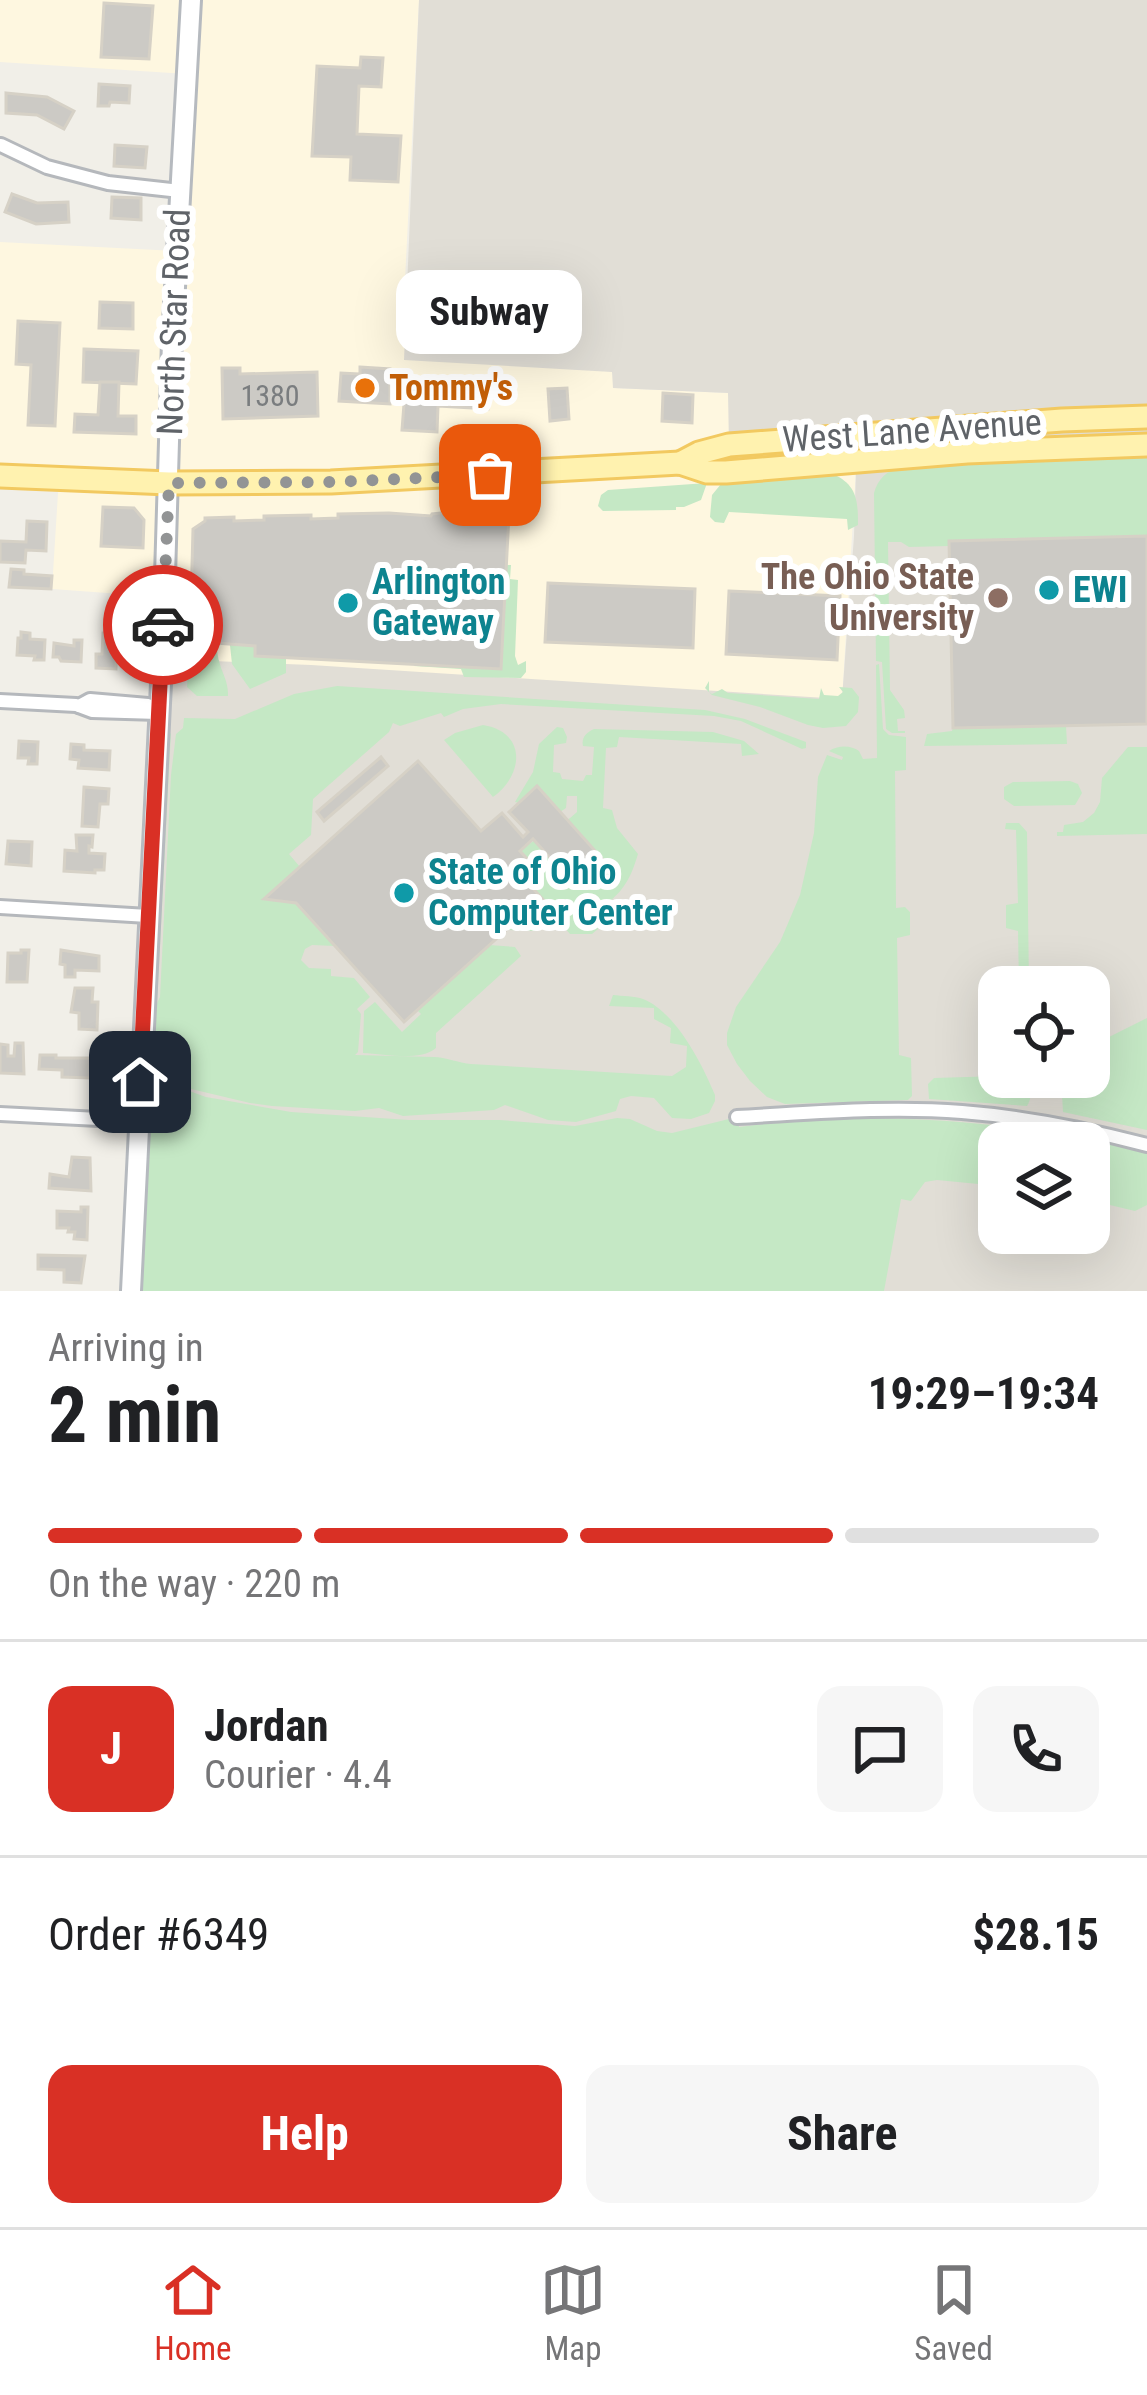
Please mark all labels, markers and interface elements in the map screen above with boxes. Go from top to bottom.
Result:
street label: North Star Road [149,208,199,436]
callout: Subway [397,271,583,355]
text: Subway [429,289,549,335]
place label: Tommy's [389,367,513,409]
marker: Tommy's [352,375,378,401]
house number: 1380 [240,378,300,413]
street label: West Lane Avenue [781,401,1043,461]
pin [439,424,541,526]
icon: bag [457,442,523,508]
place label: The Ohio State University [761,556,974,639]
place label: Arlington Gateway [372,561,506,644]
courier [103,565,223,685]
place label: EWI [1073,569,1127,611]
marker: EWI [1036,577,1062,603]
marker: The Ohio State University [985,585,1011,611]
marker: Arlington Gateway [335,590,361,616]
icon: car [130,592,196,658]
place label: State of Ohio Computer Center [428,851,673,934]
marker: State of Ohio Computer Center [391,880,417,906]
map controls [978,966,1110,1254]
button: locate [978,966,1110,1098]
pin [89,1031,191,1133]
icon: home [107,1049,173,1115]
button: layers [978,1122,1110,1254]
text: Arriving in [48,1325,204,1371]
text: 19:29–19:34 [868,1367,1099,1420]
text: 2 min [48,1370,221,1461]
text: On the way · 220 m [48,1561,340,1607]
button: chat [817,1686,943,1812]
button: phone [973,1686,1099,1812]
text: Jordan [204,1699,329,1752]
text: J [100,1722,122,1775]
text: Courier · 4.4 [204,1752,392,1798]
text: Order #6349 [48,1908,269,1961]
text: $28.15 [972,1908,1099,1961]
button: Help [48,2065,562,2203]
button: Share [586,2065,1099,2203]
tab: Home [154,2257,232,2368]
tab: Map [540,2257,606,2368]
tab: Saved [914,2257,993,2368]

